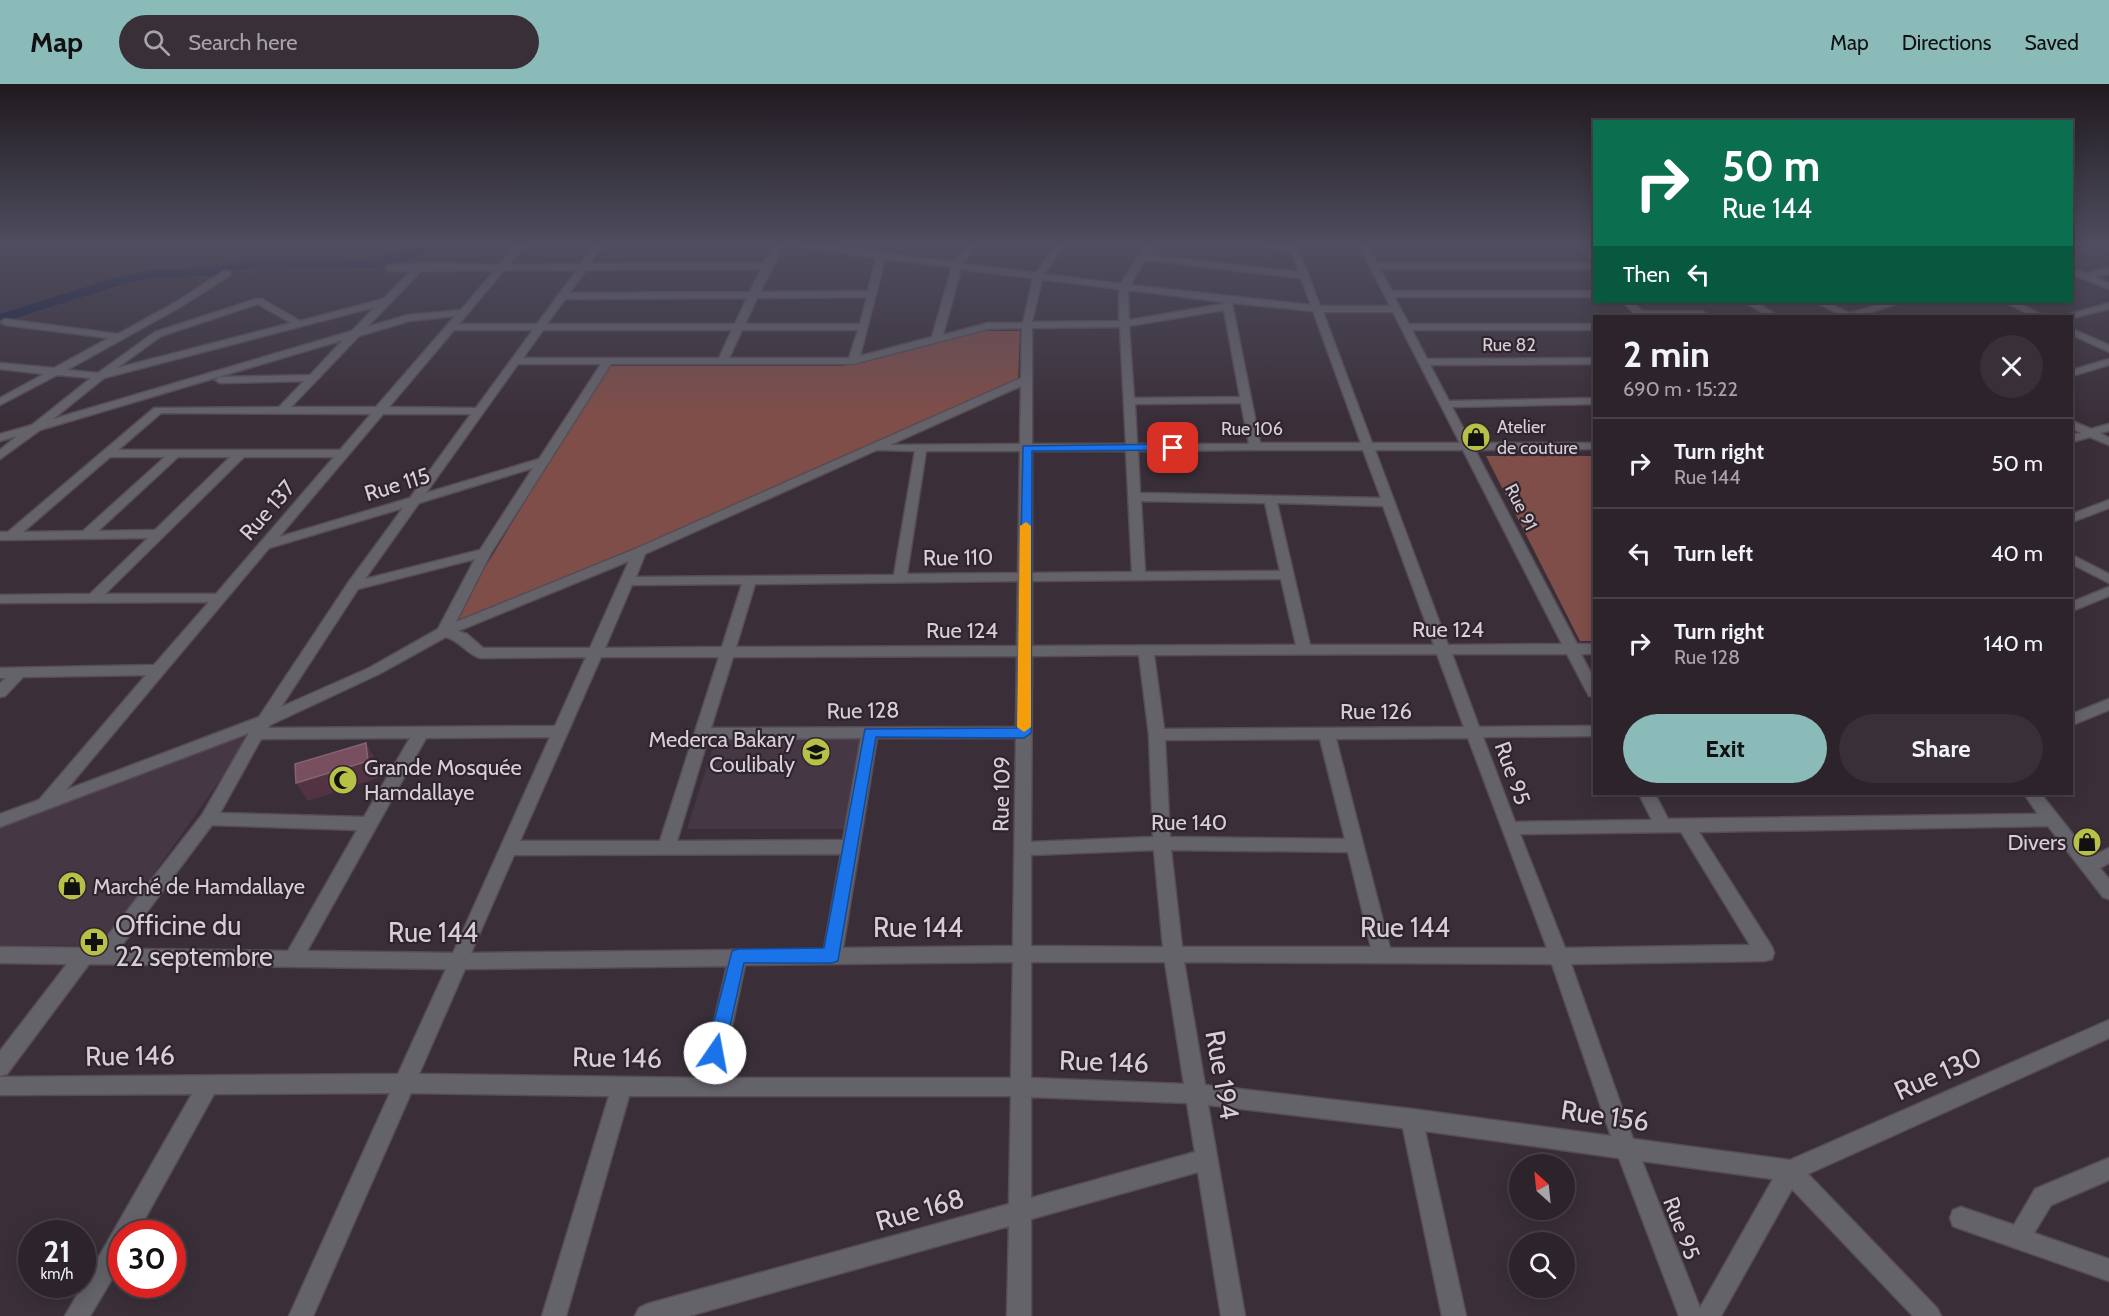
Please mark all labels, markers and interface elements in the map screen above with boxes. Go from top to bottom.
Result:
search box [119,15,539,69]
text: Map [30,25,83,59]
icon: search [140,26,173,59]
text: Search here [188,29,297,56]
text: Map [1830,30,1869,55]
text: Directions [1902,30,1991,55]
text: Saved [2024,30,2079,55]
text: 50 m [1722,140,1820,192]
icon: right [1623,144,1701,222]
text: Rue 144 [1722,192,1812,225]
icon: left [1682,258,1715,291]
text: Then [1623,261,1670,288]
text: 2 min [1623,332,1710,376]
street label: Rue 82 [1482,334,1536,356]
button: close [1980,335,2043,398]
text: 690 m · 15:22 [1623,377,1738,401]
place label: Atelier de couture [1497,416,1578,459]
street label: Rue 106 [1221,418,1283,440]
shop icon: Atelier de couture [1460,421,1492,453]
pin [1147,422,1198,473]
icon: arrive [1156,431,1189,464]
text: Turn right [1674,438,1764,465]
icon: right [1623,447,1656,480]
text: 50 m [1991,450,2043,477]
street label: Rue 115 [361,462,433,507]
text: Rue 144 [1674,465,1741,489]
street label: Rue 137 [234,475,301,546]
street label: Rue 91 [1500,480,1542,534]
icon: left [1623,537,1656,570]
text: Turn left [1674,540,1753,567]
text: 40 m [1991,540,2043,567]
street label: Rue 110 [923,543,993,572]
street label: Rue 124 [1412,616,1484,643]
street label: Rue 124 [926,617,998,644]
text: Turn right [1674,618,1764,645]
icon: right [1623,627,1656,660]
text: 140 m [1984,630,2043,657]
text: Rue 128 [1674,645,1740,669]
street label: Rue 128 [826,696,900,725]
street label: Rue 126 [1340,698,1412,725]
button: Exit [1623,714,1827,783]
button: Share [1839,714,2043,783]
place label: Mederca Bakary Coulibaly [648,726,795,778]
school or university icon: Mederca Bakary Coulibaly [800,736,832,768]
street label: Rue 95 [1489,738,1536,808]
place label: Grande Mosquée Hamdallaye [364,754,522,806]
street label: Rue 109 [987,756,1016,832]
mosque icon: Grande Mosquée Hamdallaye [327,764,359,796]
street label: Rue 140 [1151,809,1227,836]
shop icon: Divers [2071,826,2103,858]
place label: Divers [2008,829,2066,856]
shop icon: Marché de Hamdallaye [56,870,88,902]
place label: Marché de Hamdallaye [93,873,305,900]
place label: Officine du 22 septembre [115,909,273,973]
street label: Rue 144 [873,911,963,944]
street label: Rue 144 [1360,911,1450,944]
street label: Rue 144 [388,916,478,949]
pharmacy icon: Officine du 22 septembre [78,926,110,958]
position arrow [683,1021,747,1085]
street label: Rue 194 [1198,1028,1247,1122]
street label: Rue 146 [85,1038,175,1073]
street label: Rue 146 [572,1040,662,1075]
street label: Rue 130 [1889,1040,1987,1107]
street label: Rue 146 [1059,1043,1149,1080]
street label: Rue 156 [1559,1093,1651,1138]
north arrow [1509,1154,1575,1220]
map controls [1509,1154,1575,1298]
street label: Rue 168 [872,1181,968,1238]
street label: Rue 95 [1657,1193,1706,1263]
speed limit sign: 30 [108,1220,186,1298]
button: search [1509,1232,1575,1298]
text: 21 [44,1233,70,1270]
text: km/h [41,1265,73,1283]

